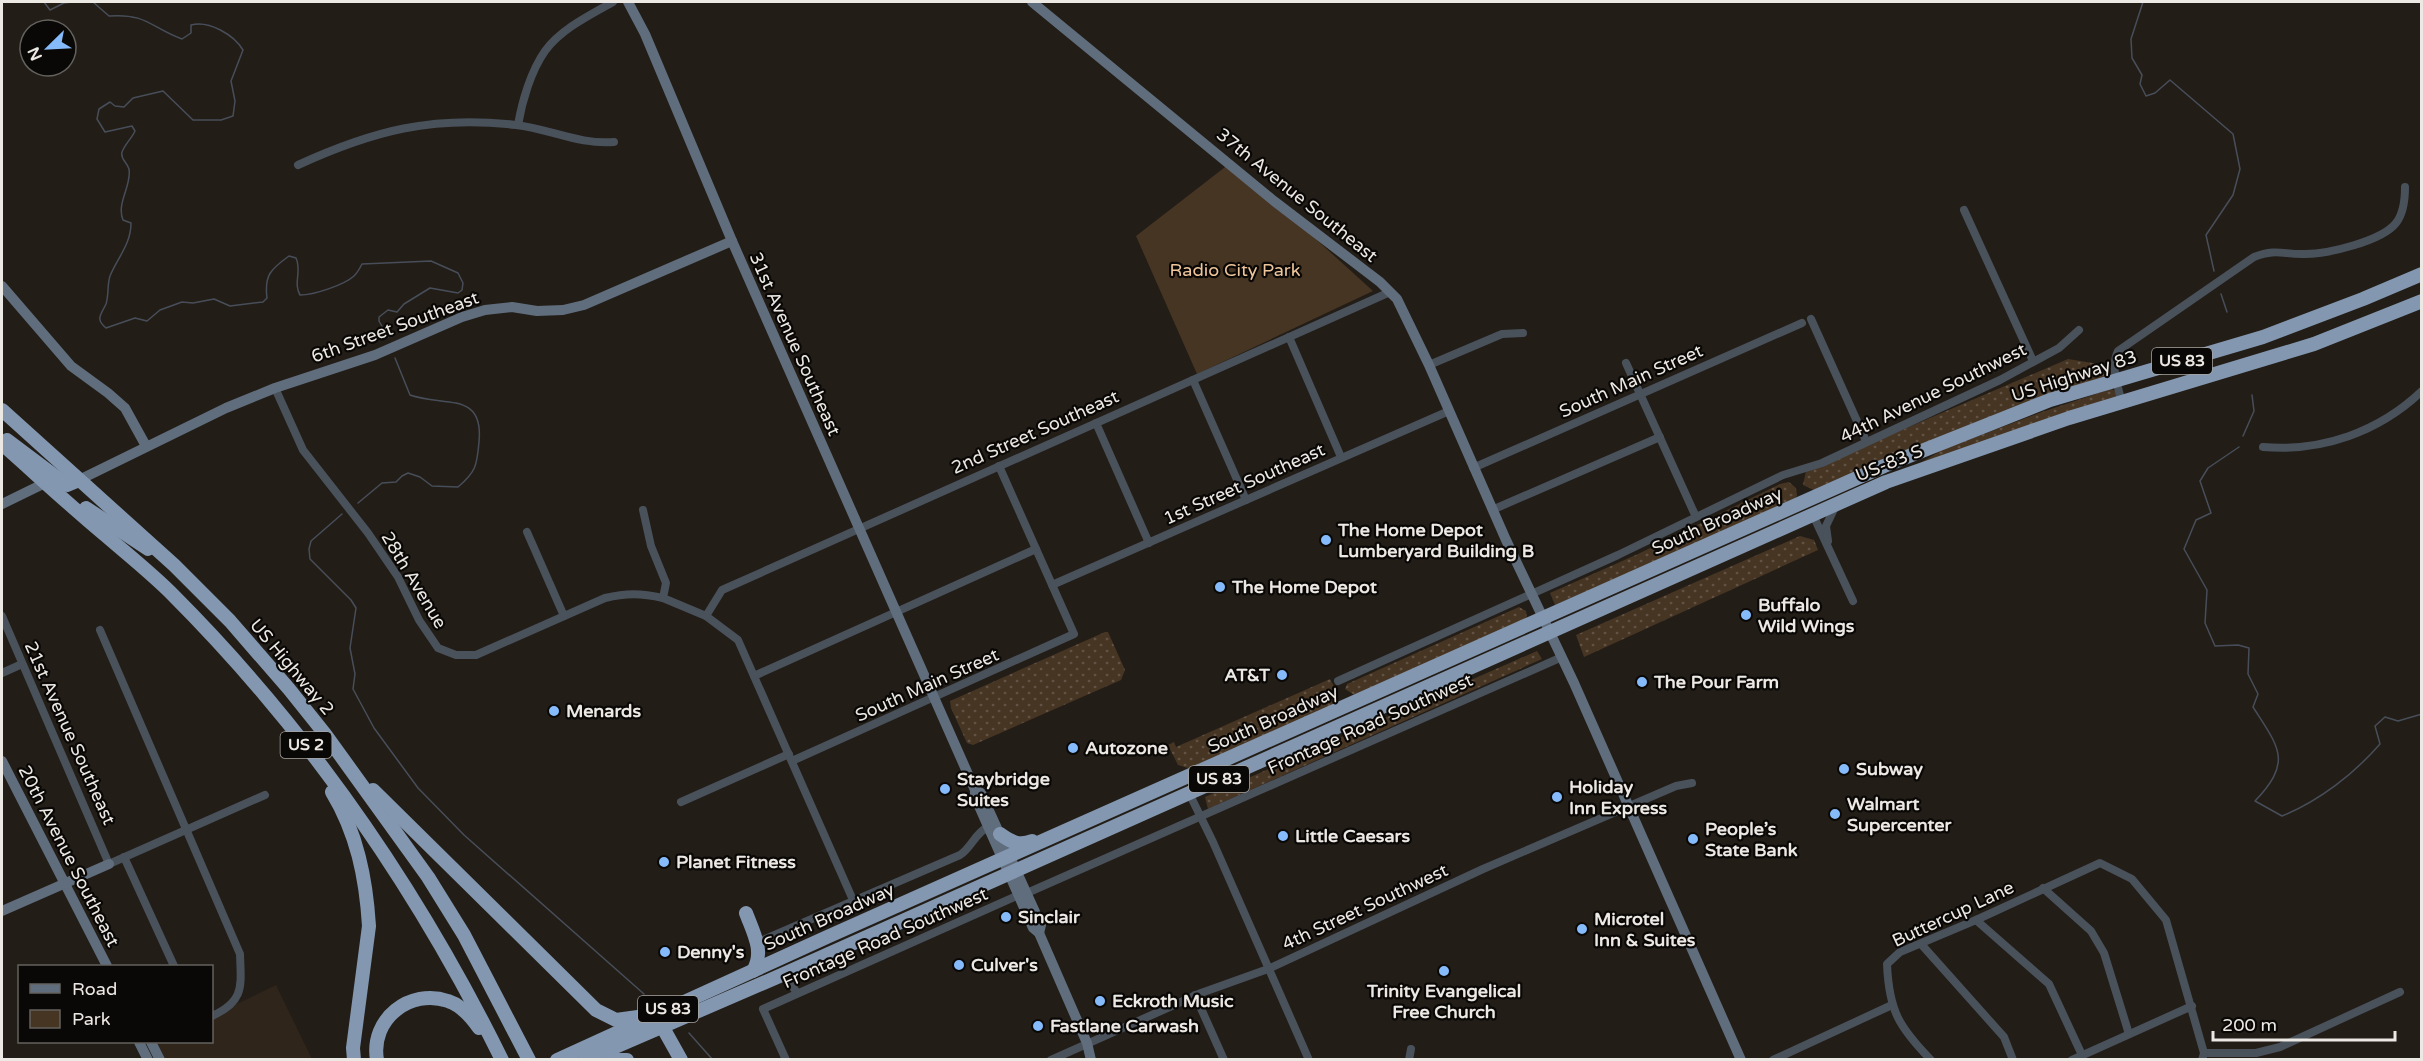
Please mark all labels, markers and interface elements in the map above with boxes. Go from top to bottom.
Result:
north arrow [18,18,78,78]
text: N [23,44,47,64]
street label: 37th Avenue Southeast [1212,123,1382,267]
street label: 31st Avenue Southeast [745,249,845,439]
park label: Radio City Park [1170,259,1301,281]
street label: 6th Street Southeast [308,286,482,368]
street label: 44th Avenue Southwest [1836,338,2030,448]
street label: South Main Street [1556,339,1706,422]
street label: US Highway 83 [2009,345,2139,407]
road number: US 83 [2152,348,2212,374]
street label: 2nd Street Southeast [948,385,1122,479]
street label: 1st Street Southeast [1160,438,1328,529]
street label: US-83 S [1852,440,1926,486]
street label: South Broadway [1648,482,1786,560]
place label: The Home Depot Lumberyard Building B [1337,519,1534,562]
street label: 28th Avenue [376,527,452,633]
marker: The Home Depot Lumberyard Building B [1319,533,1333,547]
place label: The Home Depot [1231,576,1377,598]
marker: The Home Depot [1213,580,1227,594]
place label: Buffalo Wild Wings [1758,594,1855,637]
marker: Buffalo Wild Wings [1739,608,1753,622]
street label: US Highway 2 [245,614,339,720]
street label: 21st Avenue Southeast [20,638,120,828]
street label: South Main Street [852,643,1002,726]
place label: AT&T [1224,664,1271,686]
marker: AT&T [1275,668,1289,682]
street label: Frontage Road Southwest [1264,669,1476,779]
place label: The Pour Farm [1653,671,1779,693]
marker: The Pour Farm [1635,675,1649,689]
street label: South Broadway [1204,680,1342,758]
place label: Menards [566,700,641,722]
marker: Menards [547,704,561,718]
road number: US 2 [280,732,332,758]
place label: Autozone [1085,737,1168,759]
marker: Autozone [1066,741,1080,755]
place label: Subway [1856,758,1923,780]
street label: 20th Avenue Southeast [14,762,124,951]
marker: Subway [1837,762,1851,776]
road number: US 83 [1189,766,1249,792]
place label: Staybridge Suites [957,768,1050,811]
place label: Holiday Inn Express [1569,776,1668,819]
marker: Staybridge Suites [938,782,952,796]
marker: Holiday Inn Express [1550,790,1564,804]
place label: Walmart Supercenter [1847,793,1952,836]
marker: Walmart Supercenter [1828,807,1842,821]
place label: People’s State Bank [1705,818,1798,861]
place label: Little Caesars [1295,825,1410,847]
marker: Little Caesars [1276,829,1290,843]
marker: People’s State Bank [1686,832,1700,846]
place label: Planet Fitness [676,851,796,873]
marker: Planet Fitness [657,855,671,869]
street label: 4th Street Southwest [1279,859,1451,955]
street label: Buttercup Lane [1889,876,2017,952]
street label: South Broadway [760,878,898,956]
street label: Frontage Road Southwest [779,883,991,993]
place label: Sinclair [1018,906,1081,928]
place label: Microtel Inn & Suites [1594,908,1696,951]
marker: Sinclair [999,910,1013,924]
marker: Microtel Inn & Suites [1575,922,1589,936]
place label: Denny's [677,941,745,963]
marker: Denny's [658,945,672,959]
place label: Culver's [971,954,1038,976]
marker: Culver's [952,958,966,972]
marker: Trinity Evangelical Free Church [1437,964,1451,978]
legend [18,965,213,1043]
text: Road [72,978,117,1000]
place label: Trinity Evangelical Free Church [1366,980,1521,1023]
place label: Eckroth Music [1112,990,1234,1012]
marker: Eckroth Music [1093,994,1107,1008]
road number: US 83 [638,996,698,1022]
scale bar [2213,1004,2394,1042]
text: Park [72,1008,111,1030]
text: 200 m [2222,1014,2277,1036]
place label: Fastlane Carwash [1050,1015,1199,1037]
marker: Fastlane Carwash [1031,1019,1045,1033]

